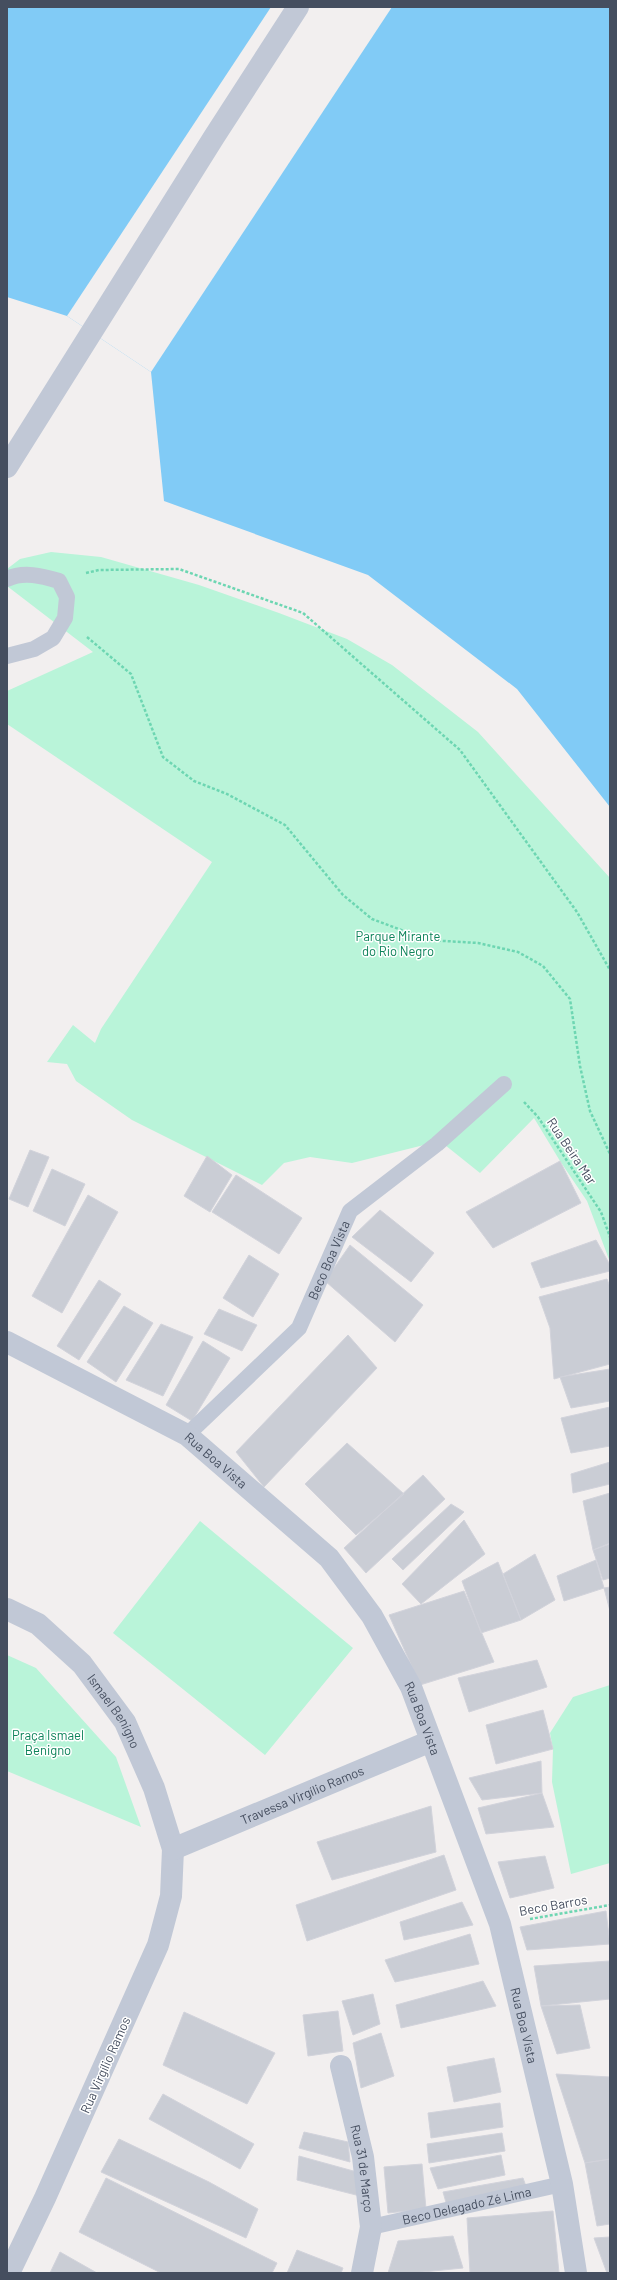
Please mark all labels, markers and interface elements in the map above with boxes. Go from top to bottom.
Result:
park label: Parque Mirante do Rio Negro [356,928,441,959]
street label: Rua Beira Mar [544,1115,600,1188]
street label: Beco Boa Vista [304,1218,353,1302]
street label: Rua Boa Vista [182,1429,250,1492]
street label: Ismael Benigno [84,1671,144,1751]
street label: Rua Boa Vista [401,1678,444,1757]
park label: Praça Ismael Benigno [12,1727,84,1758]
street label: Travessa Virgílio Ramos [238,1762,366,1828]
street label: Beco Barros [518,1891,588,1919]
street label: Rua Boa Vista [507,1986,541,2065]
street label: Rua Virgílio Ramos [77,2014,133,2116]
street label: Rua 31 de Março [347,2123,377,2213]
street label: Beco Delegado Zé Lima [401,2183,533,2228]

